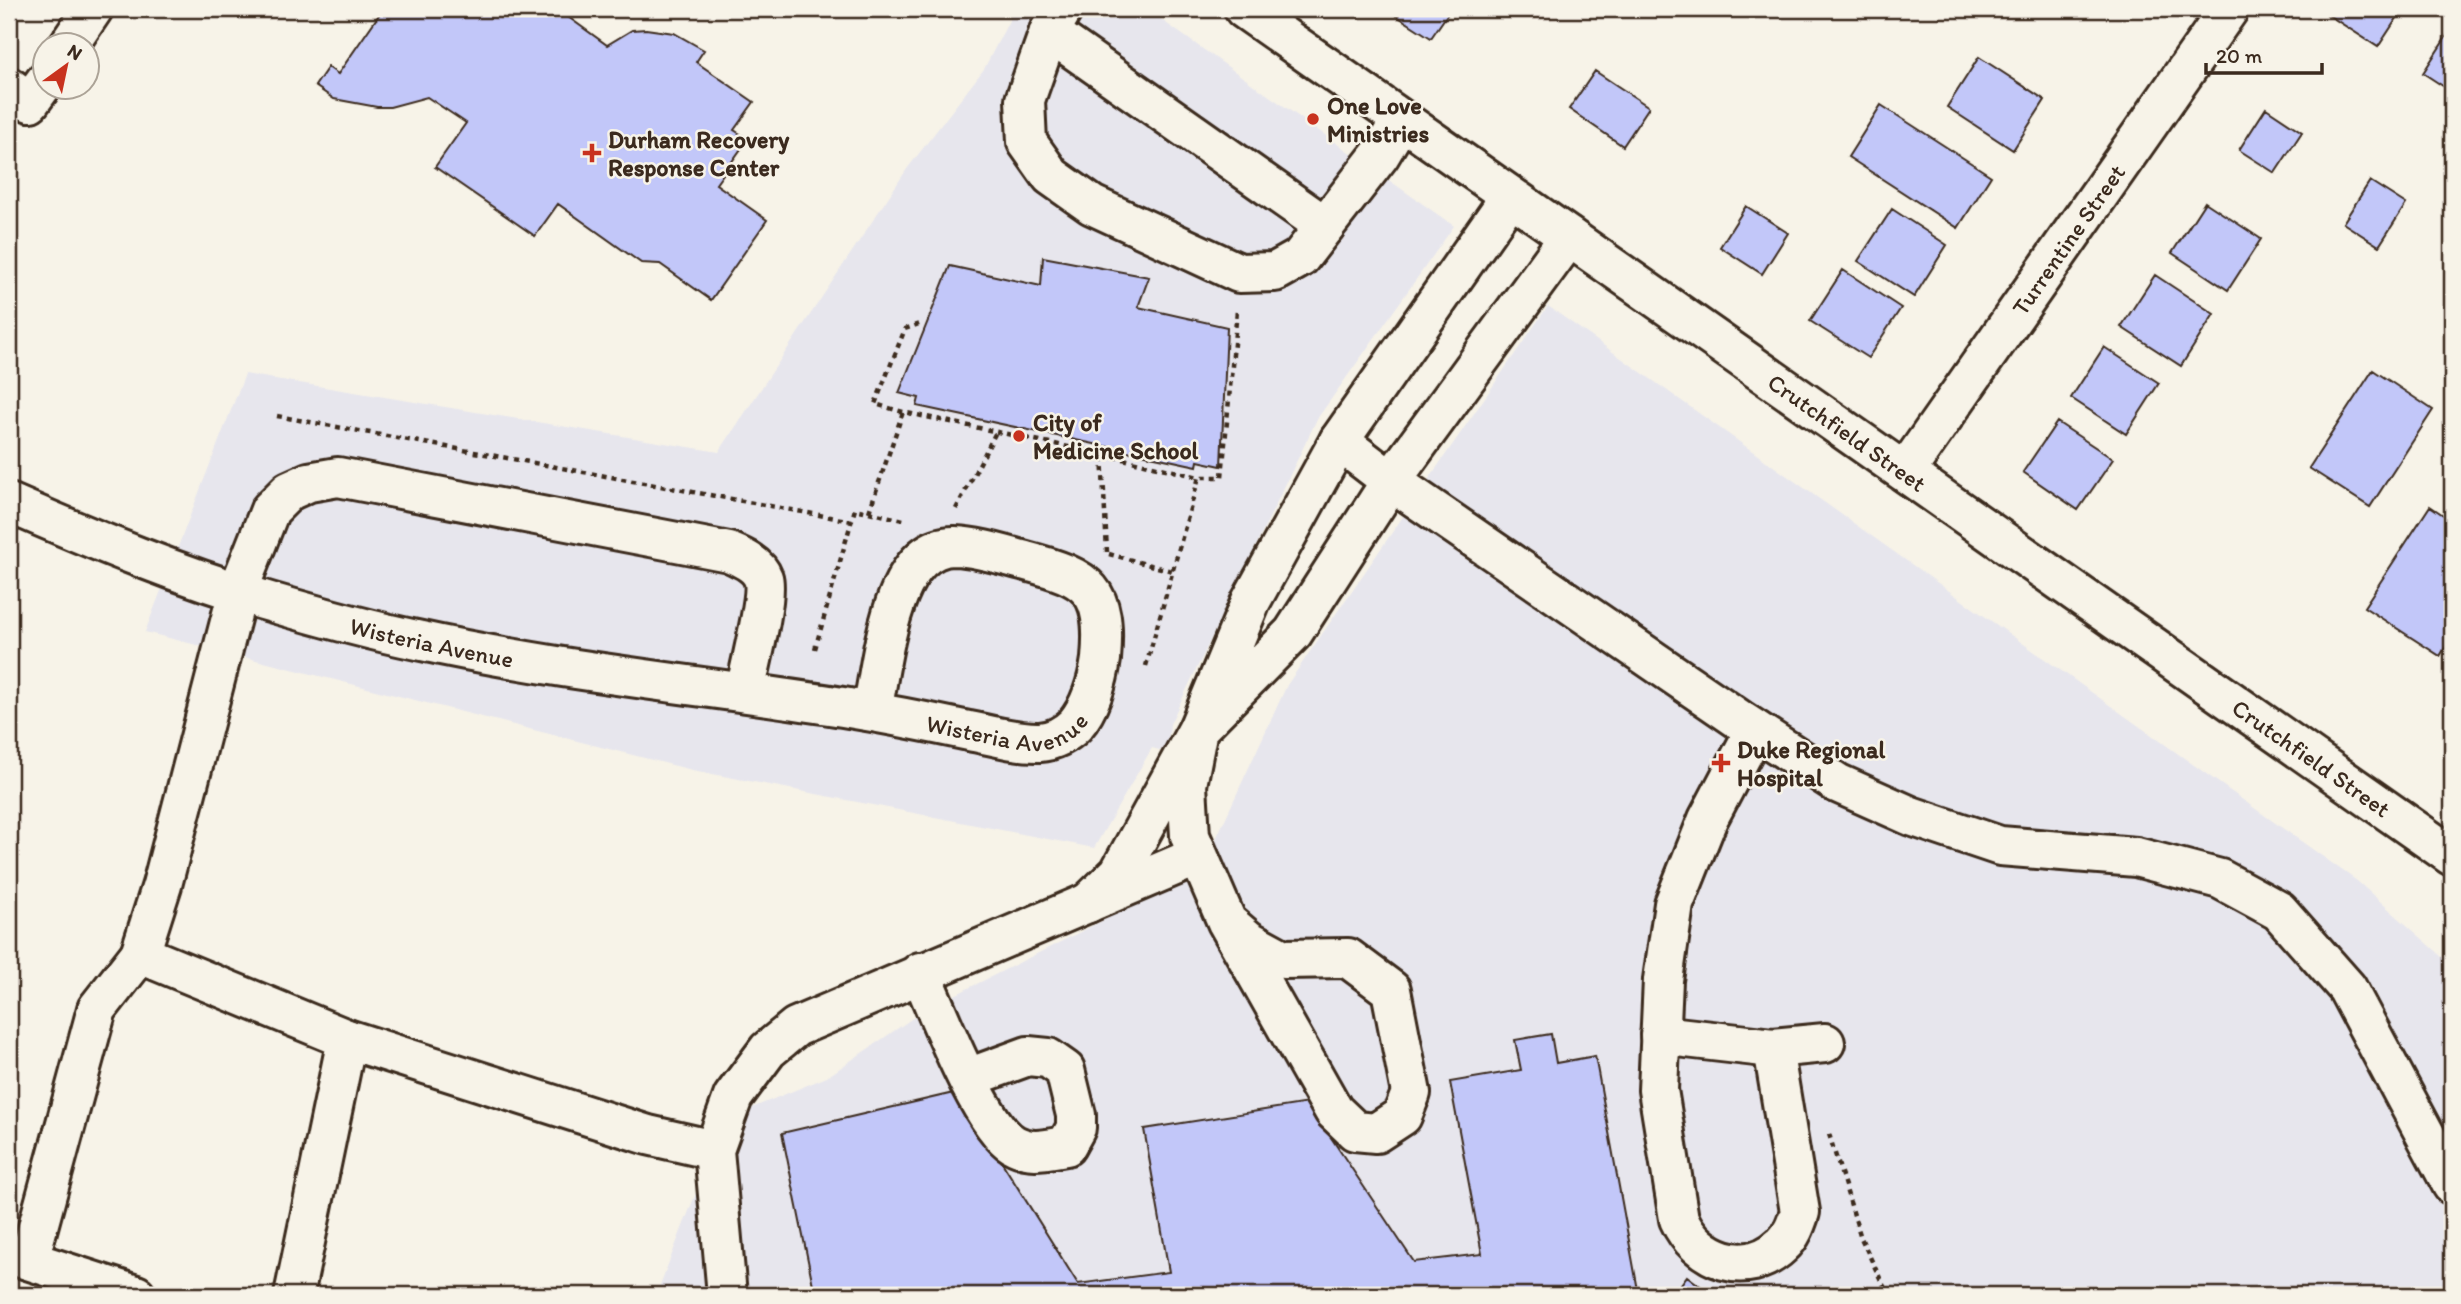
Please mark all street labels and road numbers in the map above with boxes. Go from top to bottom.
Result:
street label: Turrentine Street [2005,158,2131,320]
street label: Crutchfield Street [1763,367,1932,498]
street label: Wisteria Avenue [347,610,516,673]
street label: Crutchfield Street [2227,692,2396,823]
street label: Wisteria Avenue [924,707,1094,757]

